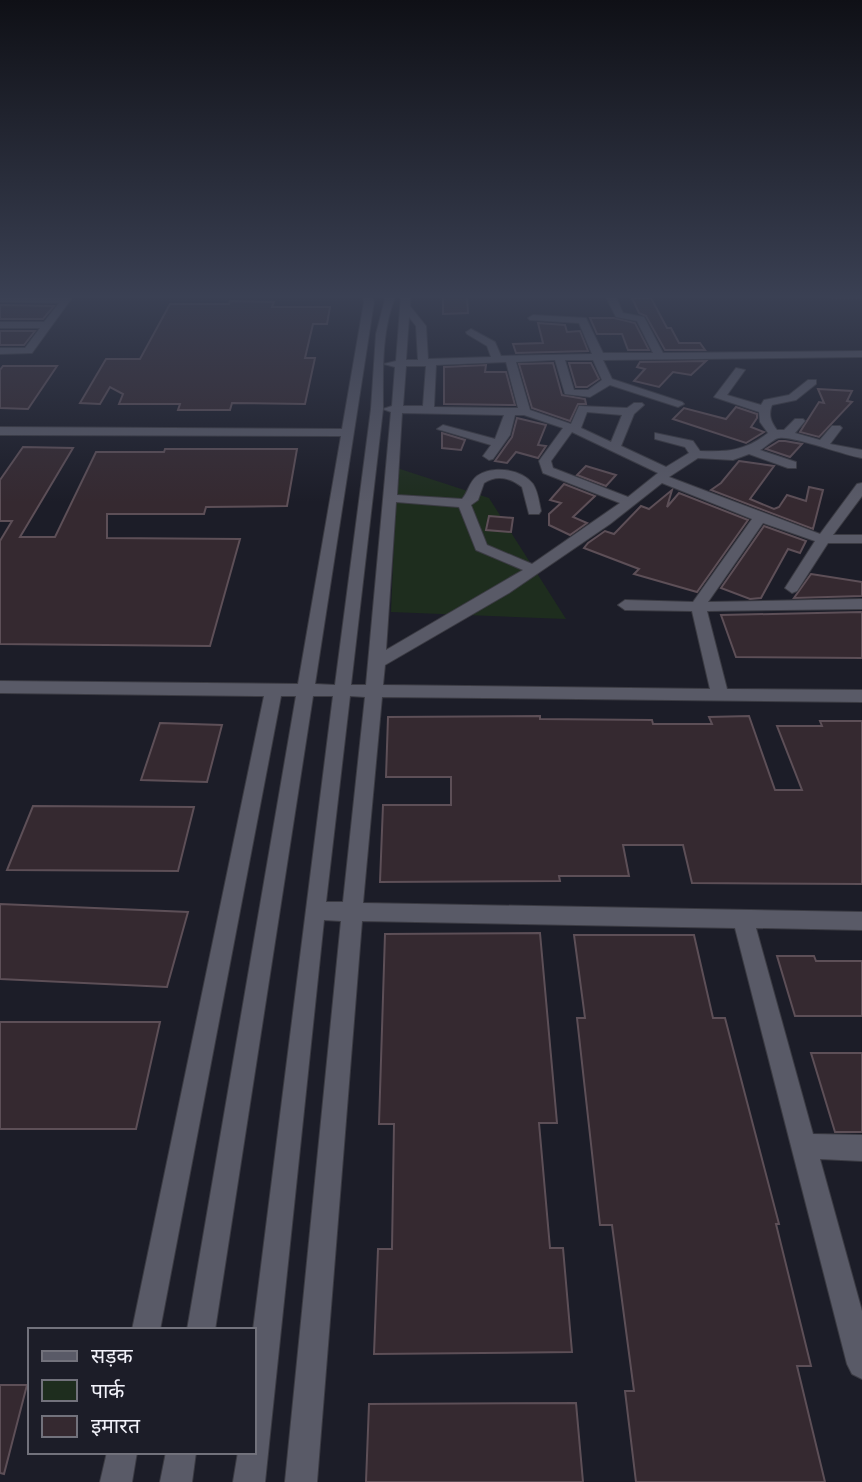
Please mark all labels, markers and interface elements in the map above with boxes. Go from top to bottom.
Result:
legend [28,1328,256,1454]
text: सड़क [91,1344,133,1367]
text: पार्क [91,1379,125,1402]
text: इमारत [91,1414,141,1437]

